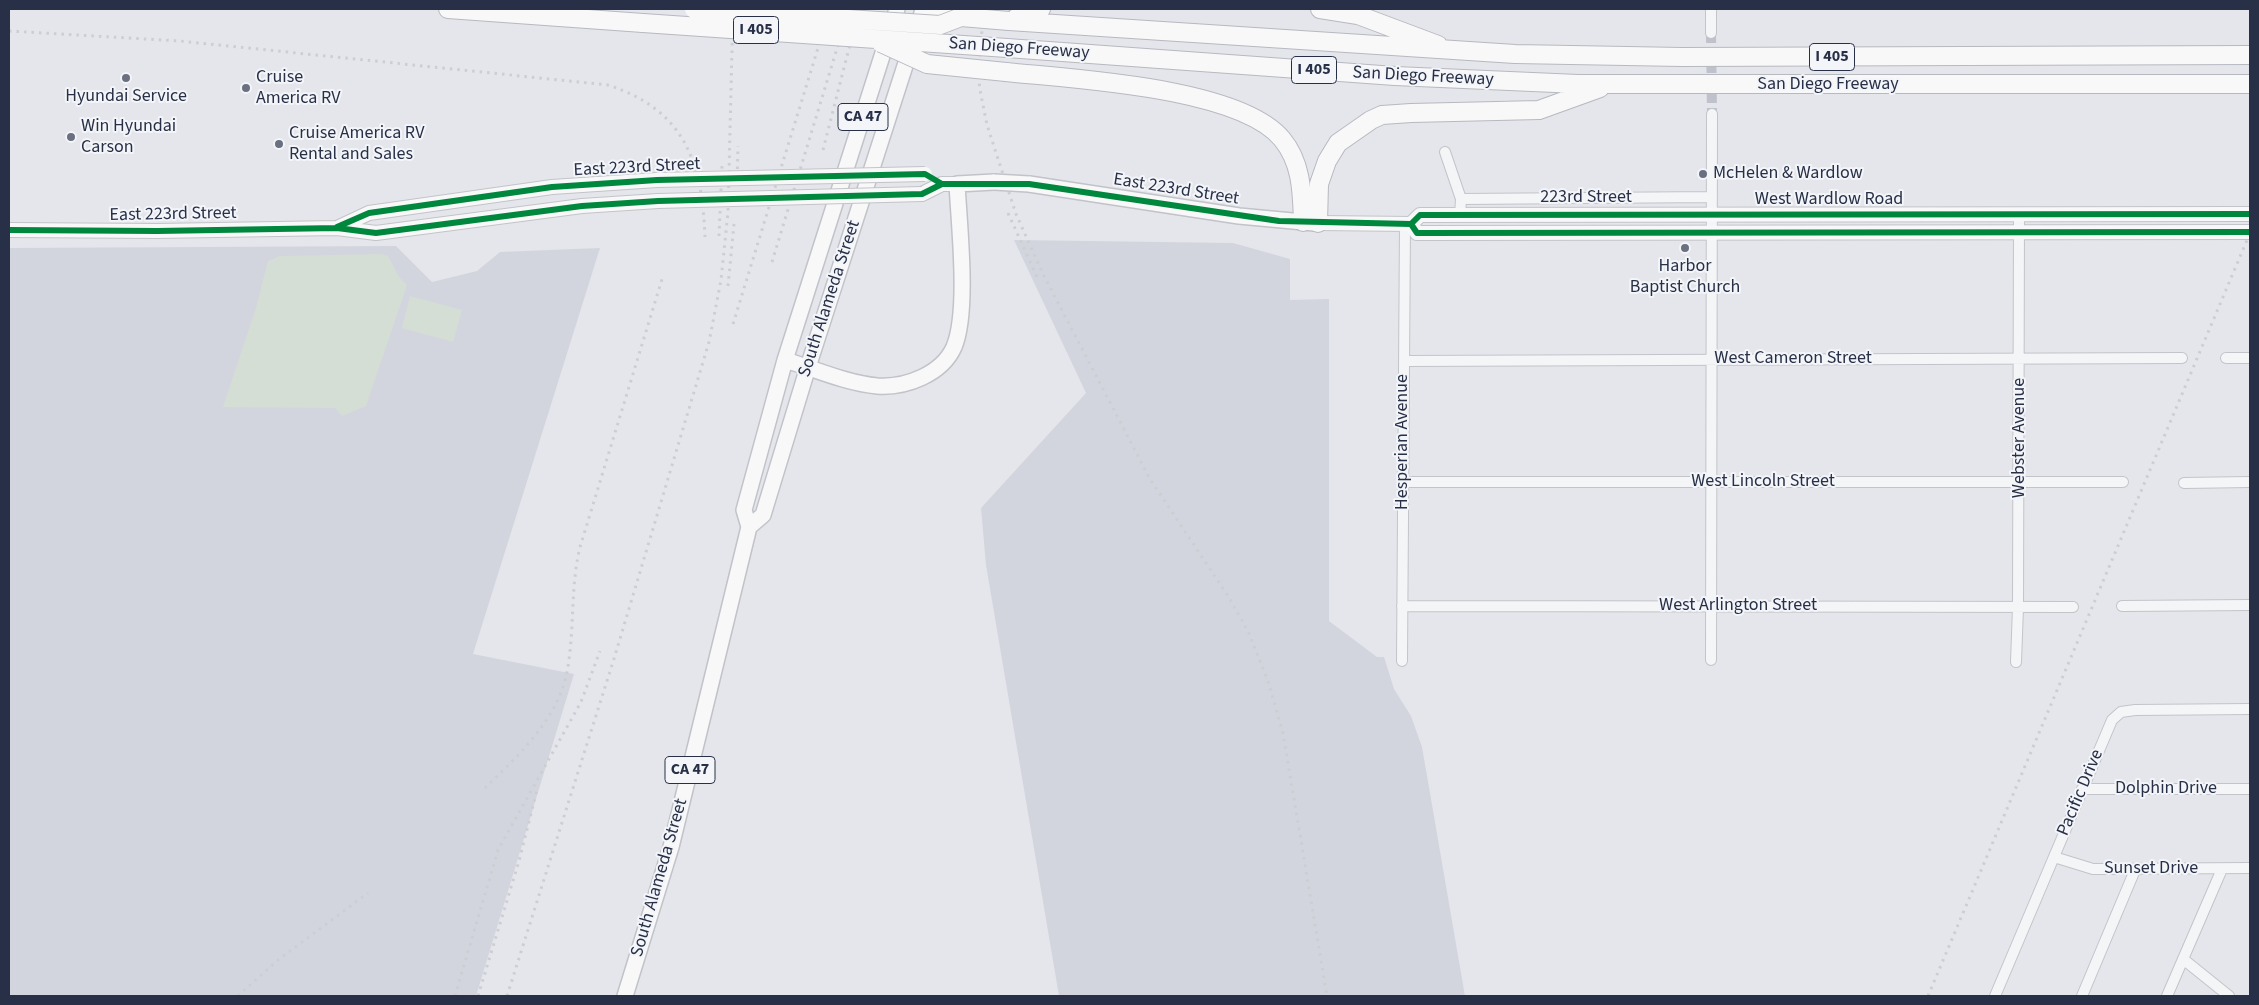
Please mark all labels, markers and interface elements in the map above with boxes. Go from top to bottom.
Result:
road number: I 405 [734,16,778,44]
street label: San Diego Freeway [948,33,1090,65]
road number: I 405 [1810,44,1854,70]
road number: I 405 [1292,56,1336,84]
street label: San Diego Freeway [1352,63,1494,91]
place label: Cruise America RV [256,67,341,110]
marker: Hyundai Service [120,72,132,84]
street label: San Diego Freeway [1757,74,1899,96]
marker: Cruise America RV [240,82,252,94]
place label: Hyundai Service [65,86,187,108]
road number: CA 47 [838,104,888,130]
place label: Win Hyundai Carson [81,116,176,158]
place label: Cruise America RV Rental and Sales [289,123,424,166]
marker: Win Hyundai Carson [65,131,77,143]
marker: Cruise America RV Rental and Sales [273,138,285,150]
street label: East 223rd Street [573,154,701,182]
place label: McHelen & Wardlow [1713,163,1863,185]
marker: McHelen & Wardlow [1697,168,1709,180]
street label: East 223rd Street [1112,169,1240,211]
street label: 223rd Street [1540,187,1632,209]
street label: West Wardlow Road [1755,189,1903,211]
street label: East 223rd Street [109,203,237,227]
street label: South Alameda Street [794,218,866,380]
marker: Harbor Baptist Church [1679,242,1691,254]
place label: Harbor Baptist Church [1630,256,1740,298]
street label: West Cameron Street [1714,348,1872,370]
street label: Hesperian Avenue [1392,374,1414,510]
street label: Webster Avenue [2009,378,2031,498]
street label: West Lincoln Street [1691,471,1835,493]
street label: West Arlington Street [1659,595,1817,617]
street label: Pacific Drive [2053,747,2109,839]
road number: CA 47 [665,756,715,784]
street label: Dolphin Drive [2115,778,2217,800]
street label: South Alameda Street [627,796,693,960]
street label: Sunset Drive [2104,858,2198,880]

